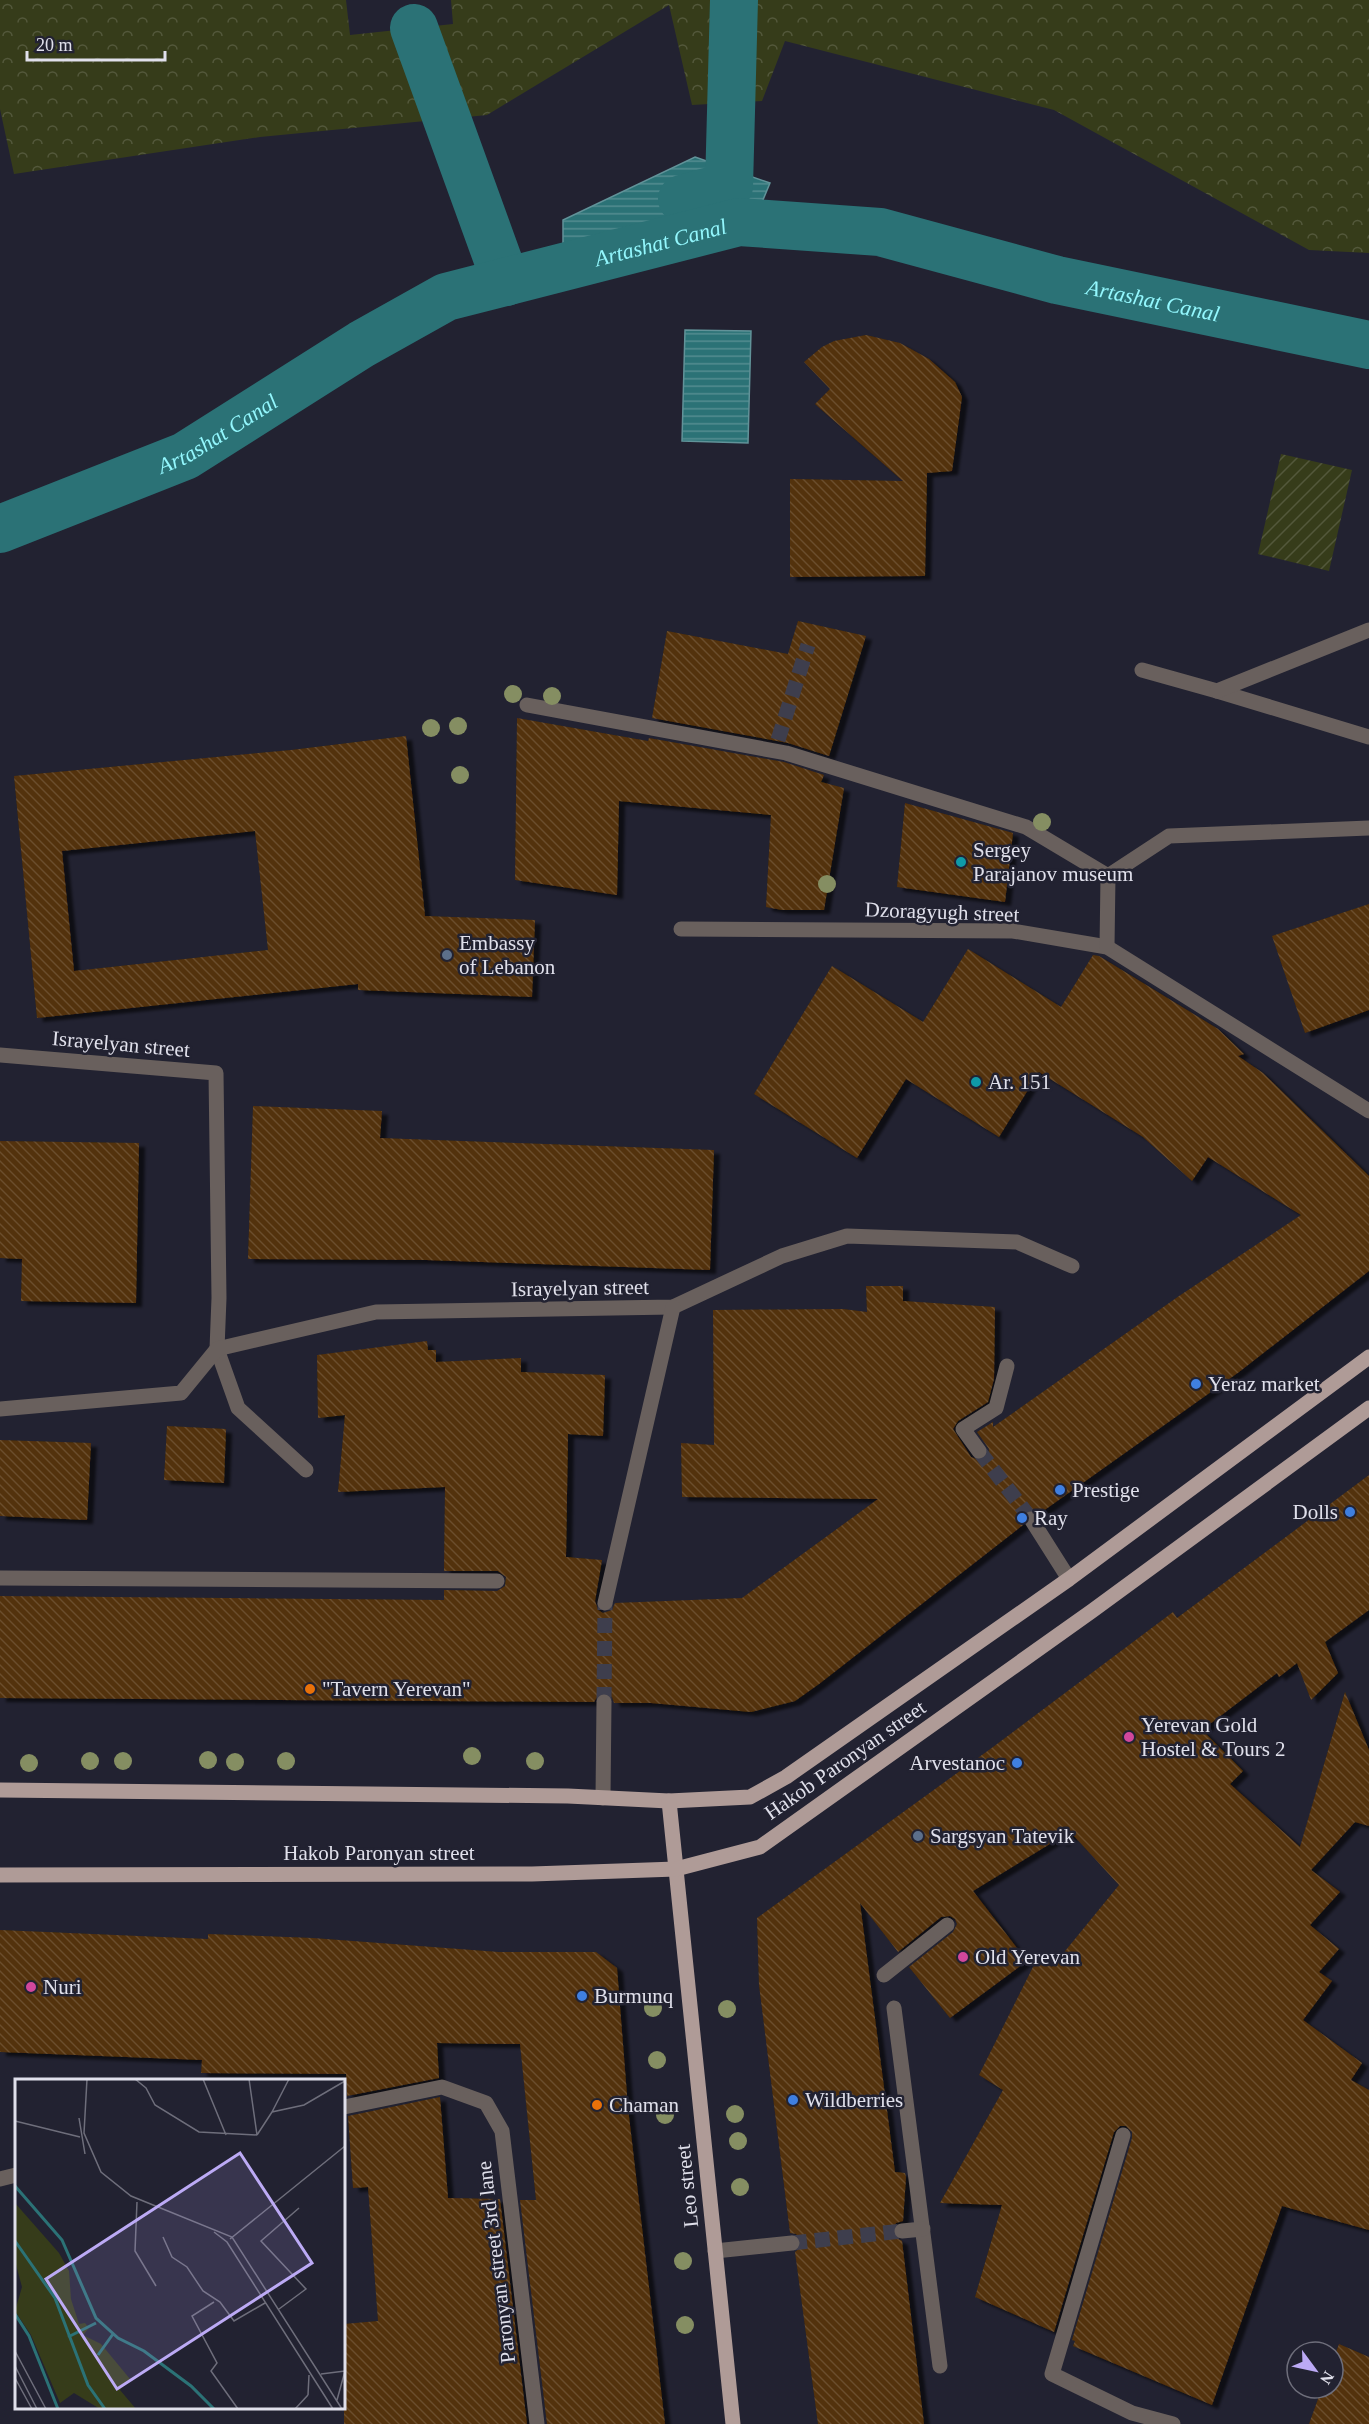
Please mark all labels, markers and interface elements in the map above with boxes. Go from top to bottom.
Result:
scale bar [27,24,165,62]
text: 20 m [36,35,73,55]
water label: Artashat Canal [590,214,729,272]
water label: Artashat Canal [1082,274,1222,327]
water label: Artashat Canal [152,389,282,479]
place label: Sergey Parajanov museum [973,838,1133,886]
marker: Sergey Parajanov museum [954,855,968,869]
street label: Dzoragyugh street [864,897,1020,927]
place label: Embassy of Lebanon [459,931,556,979]
marker: Embassy of Lebanon [440,948,454,962]
street label: Israyelyan street [51,1026,191,1062]
place label: Ar. 151 [988,1070,1051,1094]
marker: Ar. 151 [969,1075,983,1089]
street label: Israyelyan street [511,1275,649,1301]
place label: Yeraz market [1208,1372,1320,1396]
marker: Yeraz market [1189,1377,1203,1391]
place label: Prestige [1072,1478,1140,1502]
marker: Prestige [1053,1483,1067,1497]
place label: Dolls [1292,1500,1338,1524]
marker: Dolls [1343,1505,1357,1519]
place label: Ray [1034,1506,1068,1530]
marker: Ray [1015,1511,1029,1525]
place label: "Tavern Yerevan" [322,1677,471,1701]
marker: "Tavern Yerevan" [303,1682,317,1696]
street label: Hakob Paronyan street [760,1695,930,1825]
place label: Yerevan Gold Hostel & Tours 2 [1141,1713,1286,1761]
marker: Yerevan Gold Hostel & Tours 2 [1122,1730,1136,1744]
place label: Arvestanoc [909,1751,1005,1775]
marker: Arvestanoc [1010,1756,1024,1770]
place label: Sargsyan Tatevik [930,1824,1075,1848]
marker: Sargsyan Tatevik [911,1829,925,1843]
street label: Hakob Paronyan street [283,1841,475,1865]
place label: Old Yerevan [975,1945,1080,1969]
marker: Old Yerevan [956,1950,970,1964]
place label: Nuri [43,1975,82,1999]
marker: Nuri [24,1980,38,1994]
place label: Burmunq [594,1984,674,2008]
marker: Burmunq [575,1989,589,2003]
inset map [15,2079,345,2409]
place label: Wildberries [805,2088,903,2112]
place label: Chaman [609,2093,679,2117]
marker: Wildberries [786,2093,800,2107]
marker: Chaman [590,2098,604,2112]
street label: Leo street [671,2143,703,2229]
street label: Paronyan street 3rd lane [472,2160,520,2364]
north arrow [1285,2340,1345,2400]
text: N [1317,2368,1337,2388]

